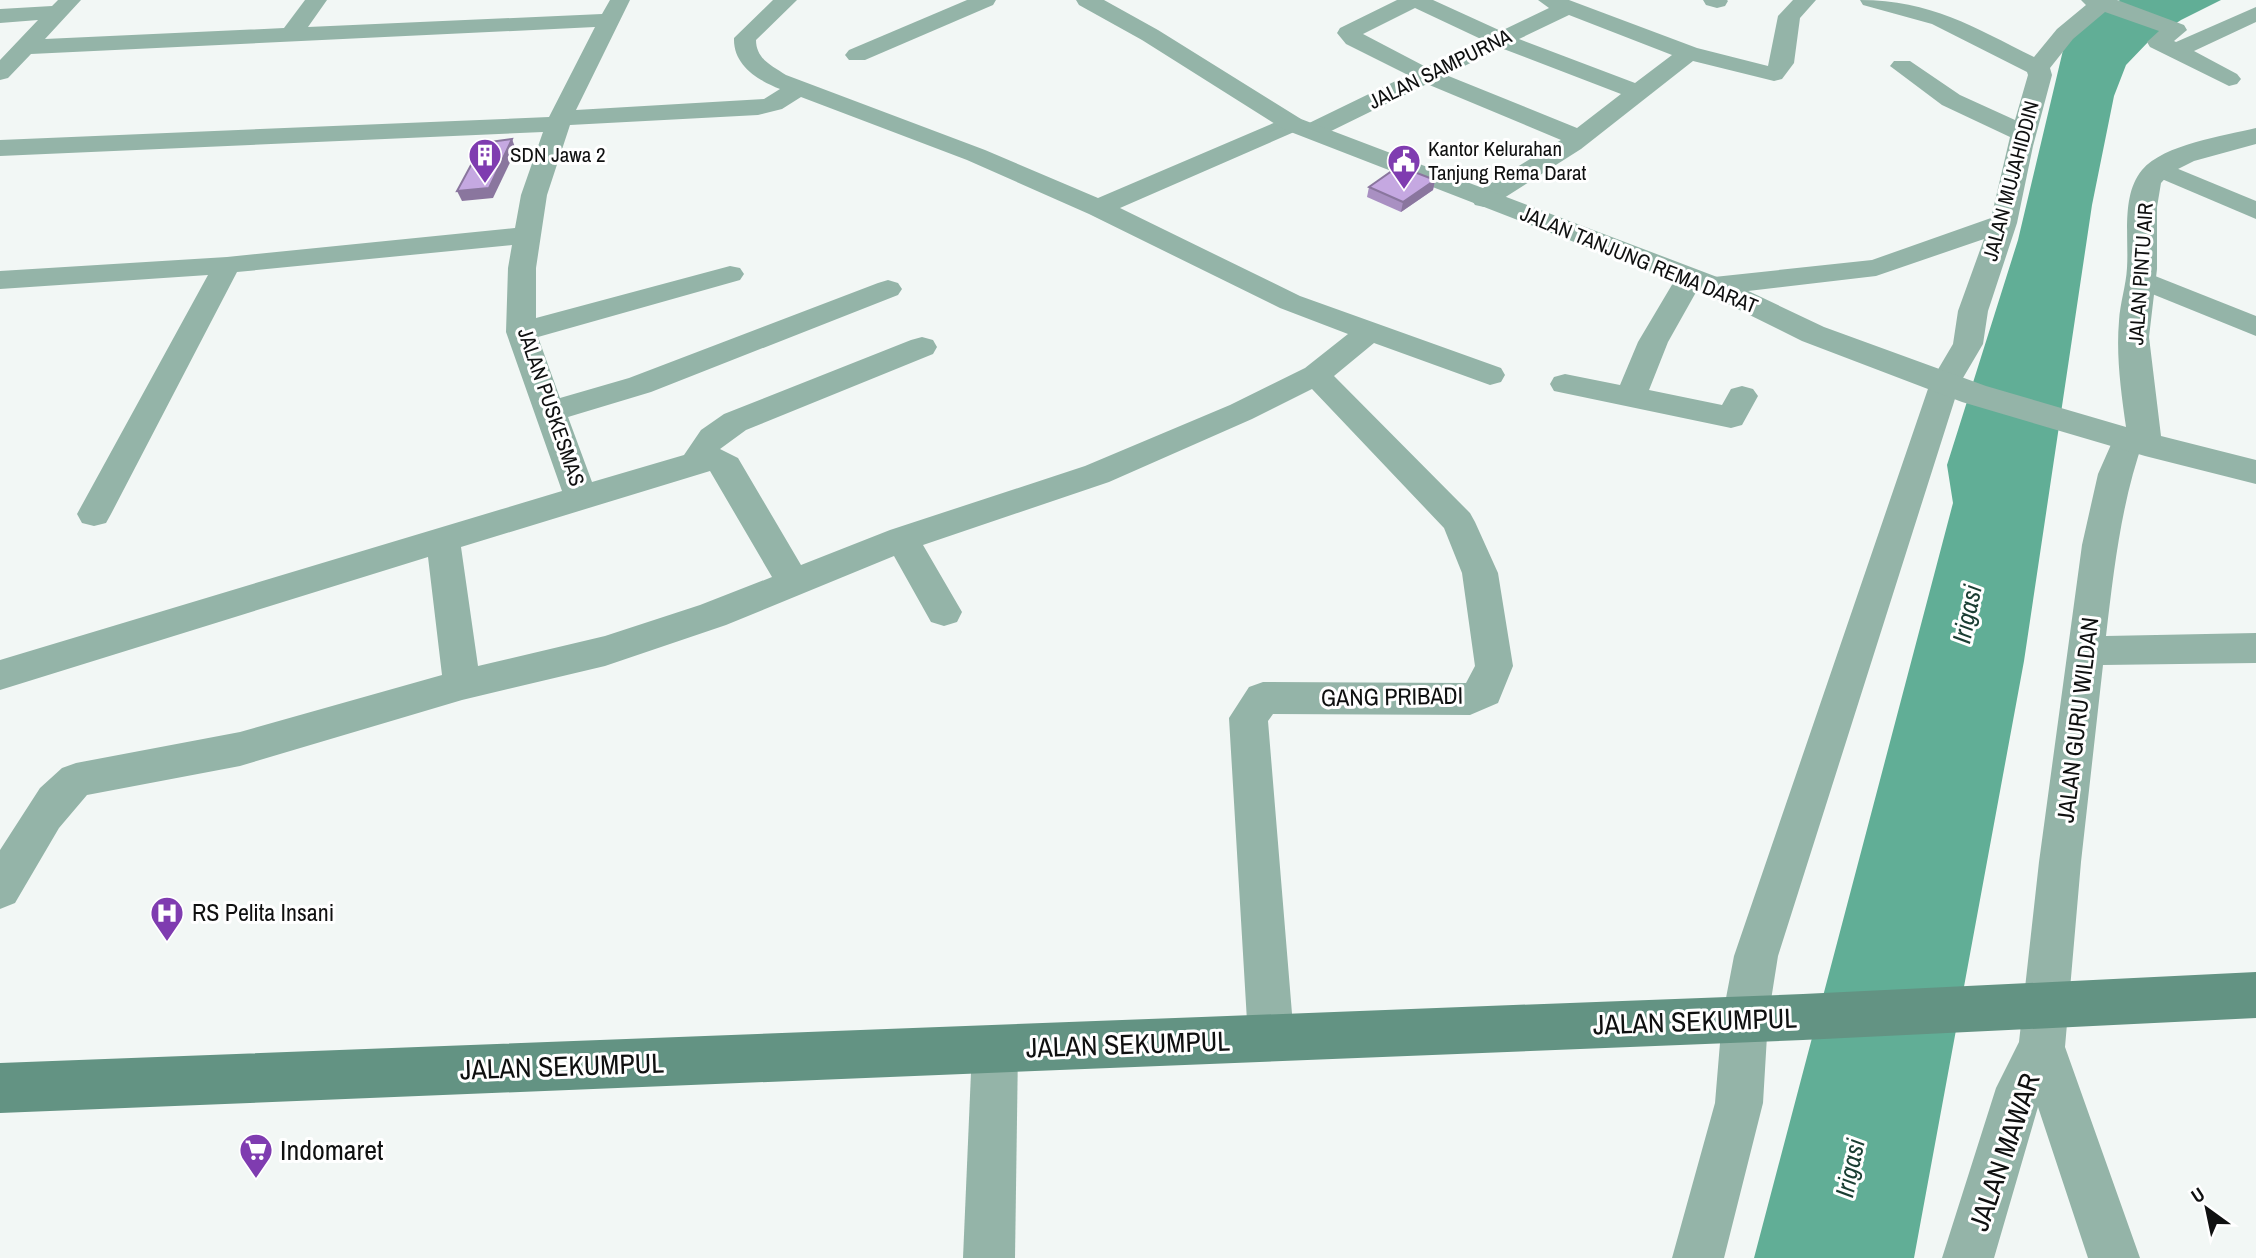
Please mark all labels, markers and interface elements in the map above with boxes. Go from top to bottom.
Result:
street label: JALAN SAMPURNA [1363,21,1517,116]
street label: JALAN MUJAHIDDIN [1975,98,2046,264]
place label: Kantor Kelurahan Tanjung Rema Darat [1428,134,1586,187]
building icon: SDN Jawa 2 [466,136,504,185]
place label: SDN Jawa 2 [510,140,606,169]
public building icon: Kantor Kelurahan Tanjung Rema Darat [1385,142,1423,191]
street label: JALAN TANJUNG REMA DARAT [1516,199,1763,321]
street label: JALAN PINTU AIR [2121,202,2160,346]
street label: JALAN PUSKESMAS [511,324,592,490]
water label: Irigasi [1943,581,1990,647]
street label: JALAN GURU WILDAN [2049,615,2105,824]
street label: GANG PRIBADI [1321,679,1463,713]
hospital icon: RS Pelita Insani [148,894,186,943]
place label: RS Pelita Insani [192,896,334,928]
street label: JALAN SEKUMPUL [1592,998,1798,1044]
street label: JALAN SEKUMPUL [1025,1021,1231,1067]
street label: JALAN SEKUMPUL [459,1043,665,1089]
street label: JALAN MAWAR [1959,1068,2049,1236]
supermarket icon: Indomaret [237,1131,275,1180]
place label: Indomaret [280,1131,383,1169]
water label: Irigasi [1826,1135,1873,1201]
north arrow [2172,1174,2242,1244]
text: U [2186,1181,2210,1209]

